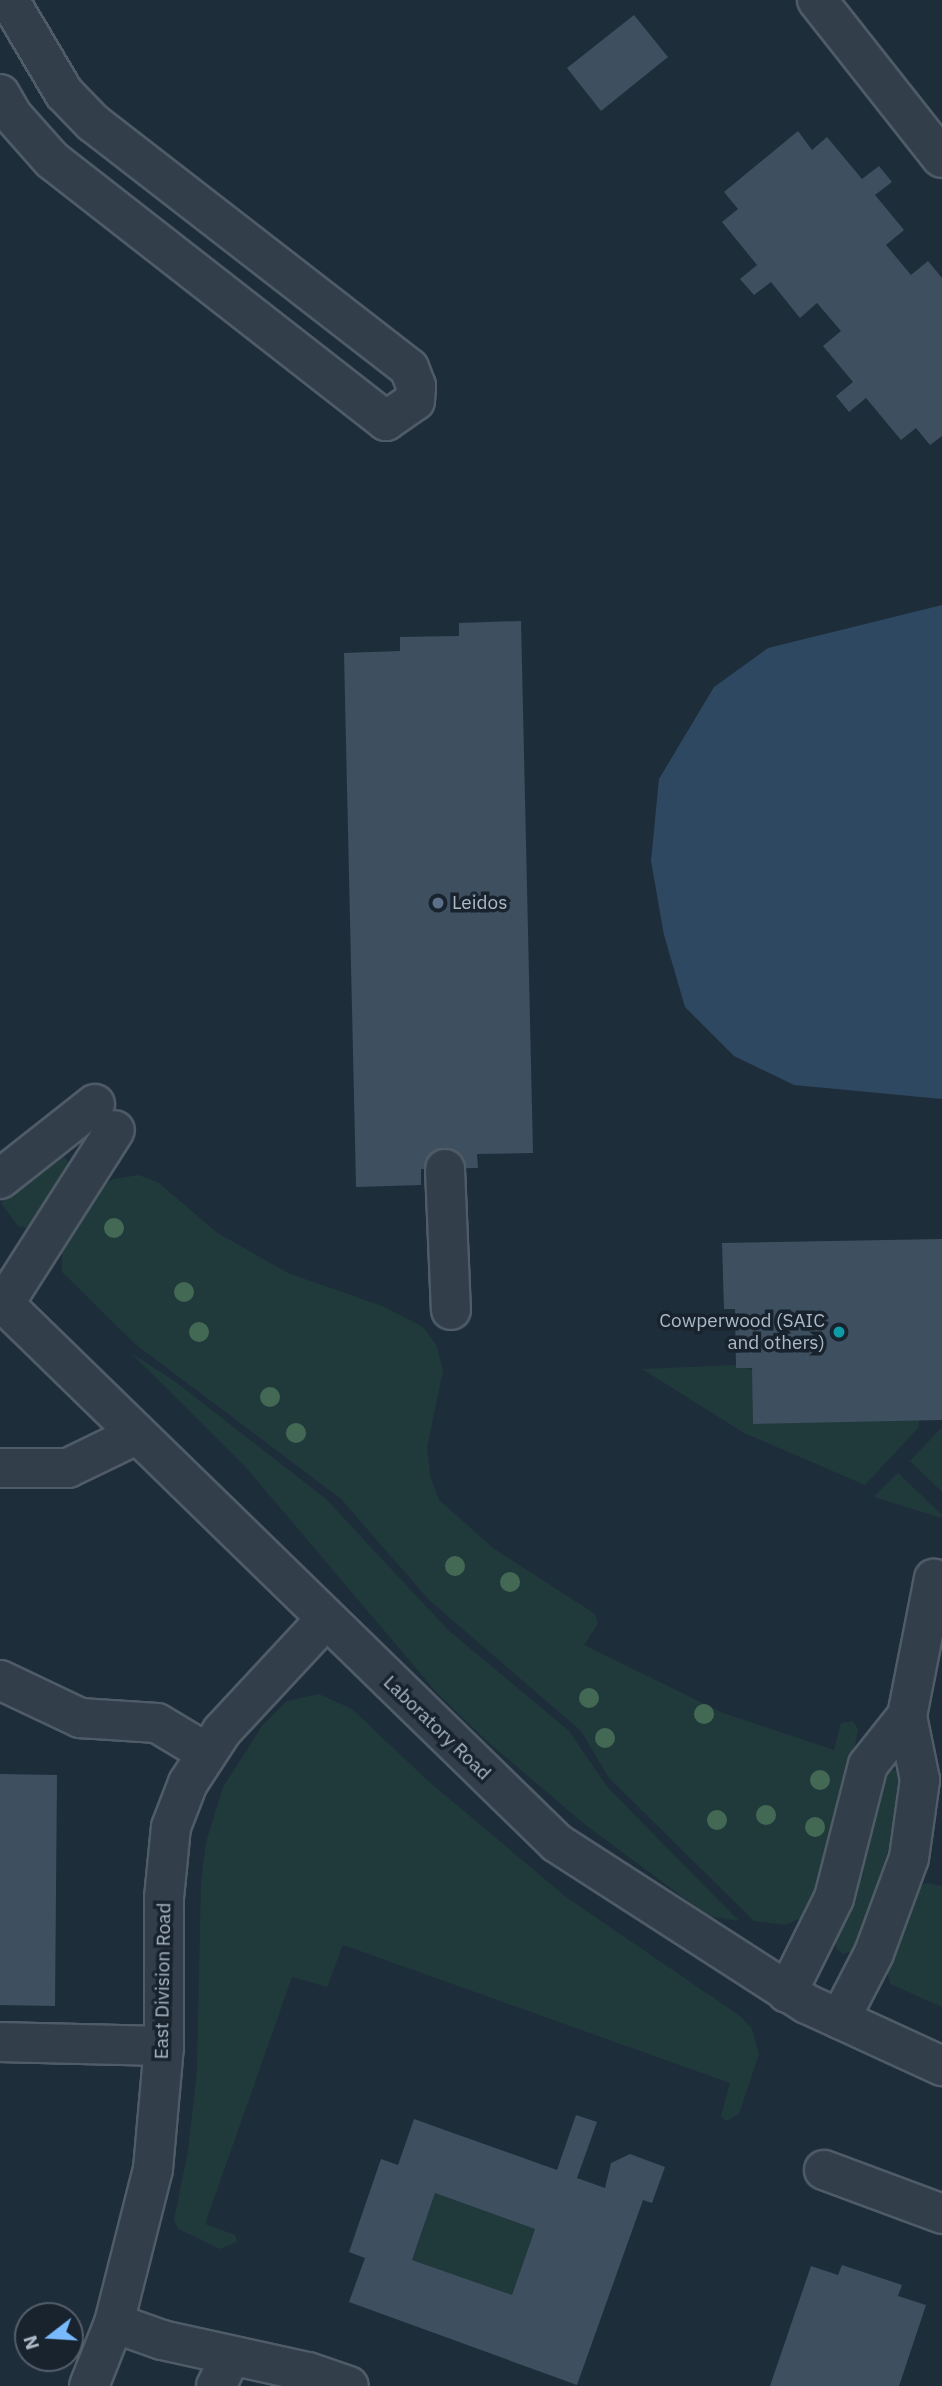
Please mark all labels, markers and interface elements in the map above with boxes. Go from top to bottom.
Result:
place label: Leidos [452,892,507,914]
marker: Leidos [430,895,446,911]
place label: Cowperwood (SAIC and others) [659,1310,825,1354]
marker: Cowperwood (SAIC and others) [831,1324,847,1340]
street label: Laboratory Road [379,1671,495,1785]
street label: East Division Road [150,1902,176,2060]
north arrow [14,2302,84,2372]
text: N [17,2332,44,2353]

